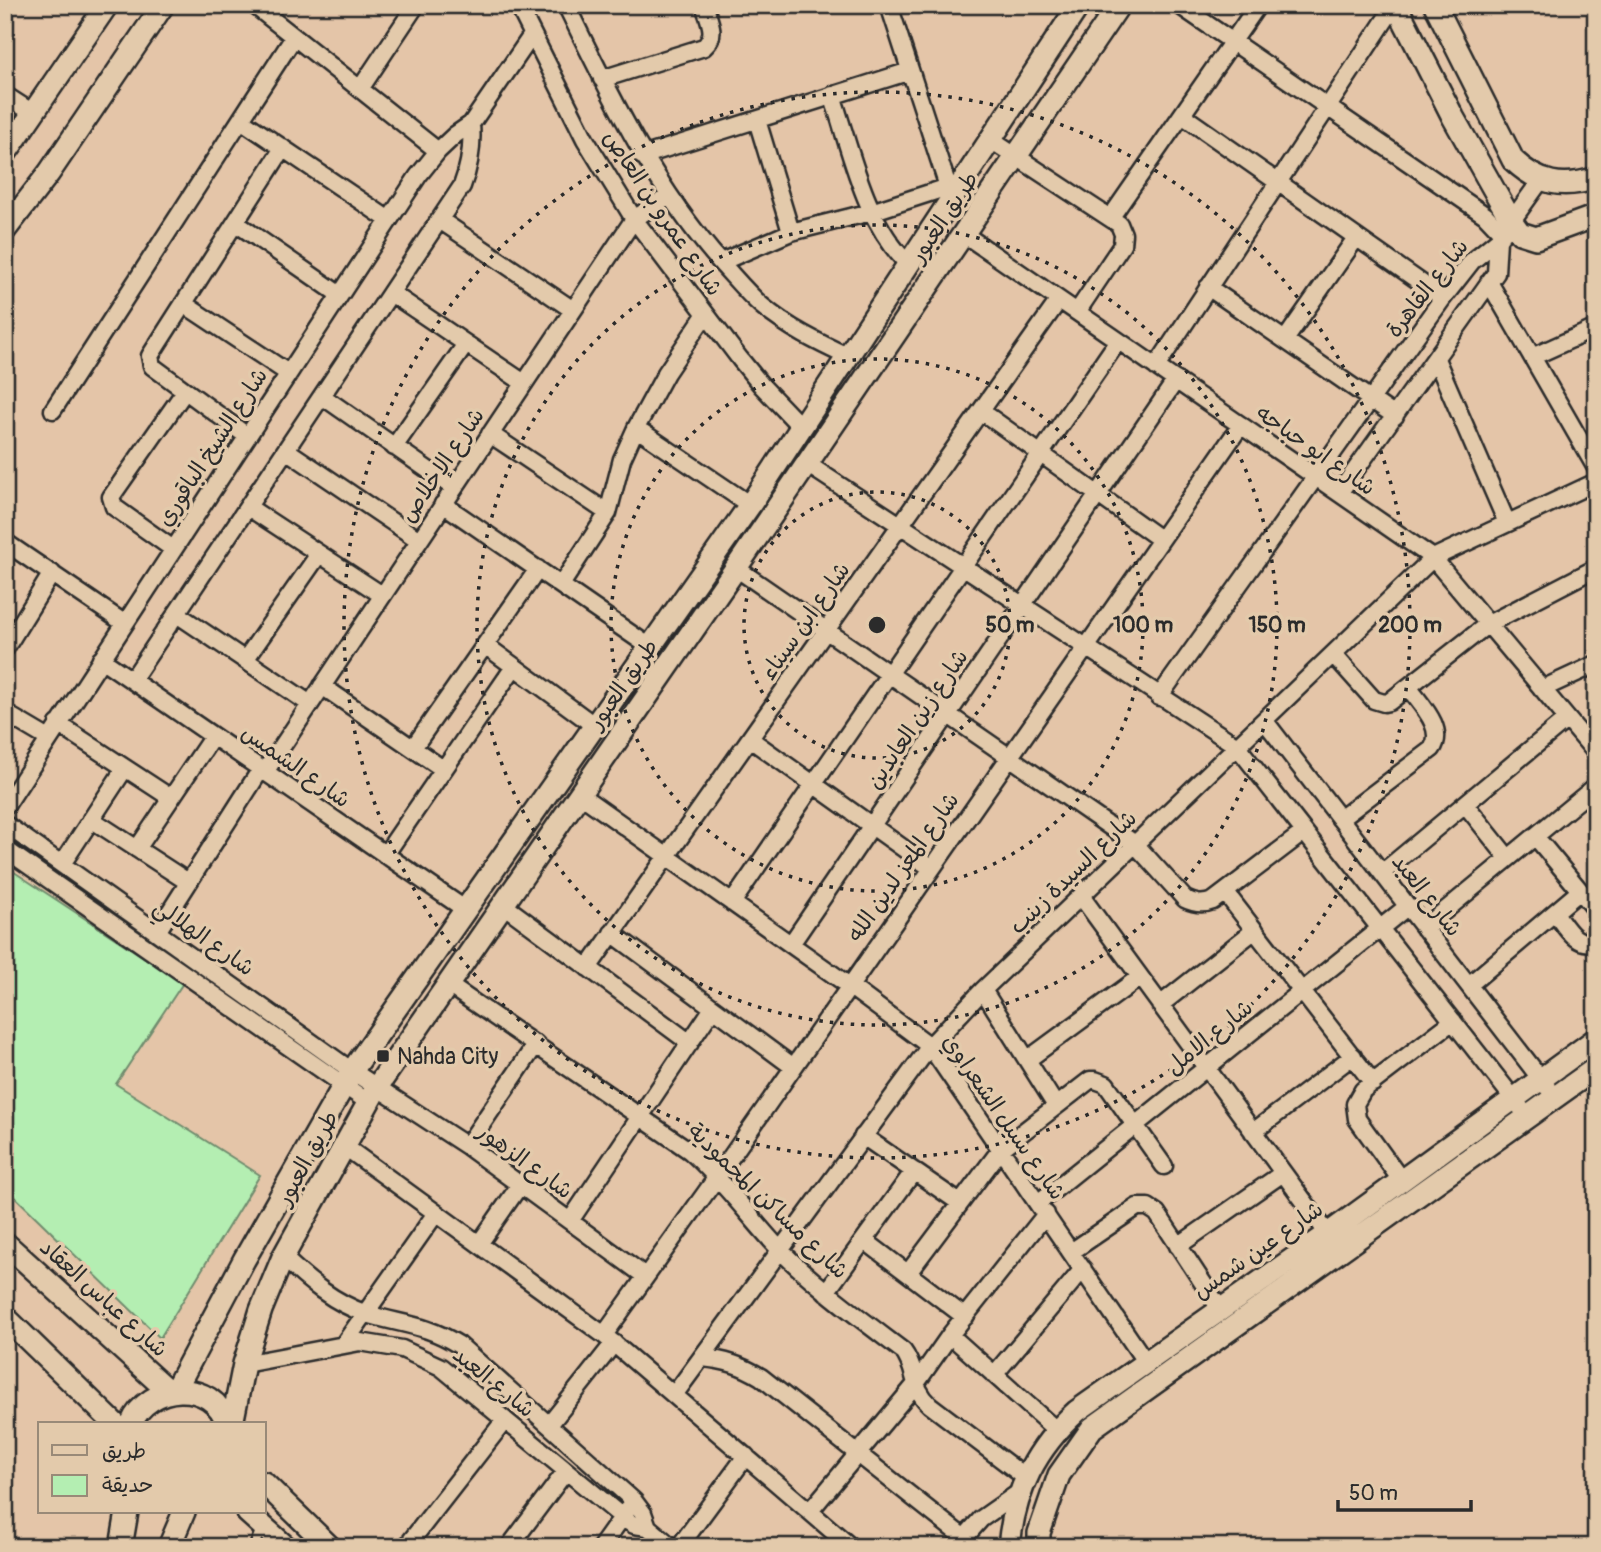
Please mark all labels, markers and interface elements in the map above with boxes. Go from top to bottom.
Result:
street label: شارع عمرو بن العاص [596,124,729,302]
street label: طريق العبور [902,166,985,270]
street label: شارع القاهرة [1379,233,1475,344]
street label: شارع الشيخ الباقوري [150,362,276,533]
street label: شارع ابو حباجه [1250,398,1381,503]
street label: شارع الإخلاص [393,402,492,528]
street label: شارع ابن سيناء [754,556,857,686]
text: 50 m [986,612,1035,639]
text: 100 m [1113,612,1173,639]
text: 150 m [1248,612,1306,639]
text: 200 m [1378,612,1442,639]
centre of rings [865,613,889,637]
street label: طريق العبور [580,633,665,736]
street label: شارع زين العابدين [859,643,975,795]
street label: شارع الشمس [235,718,356,815]
street label: شارع المعز لدين الله [841,786,966,948]
street label: شارع السيدة زينب [1003,804,1144,941]
street label: شارع العبد [1385,848,1468,943]
street label: شارع الهلالي [144,892,260,987]
street label: شارع الامل [1159,993,1259,1082]
street label: شارع سبيل الشعراوي [934,1028,1072,1207]
place label: Nahda City [397,1042,499,1071]
marker: Nahda City [375,1048,391,1064]
street label: طريق العبور [268,1106,345,1212]
street label: شارع الزهور [470,1116,579,1206]
street label: شارع مساكن المحمودية [681,1117,854,1286]
street label: شارع عين شمس [1187,1194,1330,1307]
street label: شارع عباس العقاد [33,1233,174,1364]
street label: شارع العبد [446,1340,541,1425]
legend [38,1422,266,1514]
text: طريق [102,1438,146,1465]
scale bar [1338,1468,1472,1512]
text: حديقة [102,1472,153,1499]
text: 50 m [1349,1480,1398,1507]

